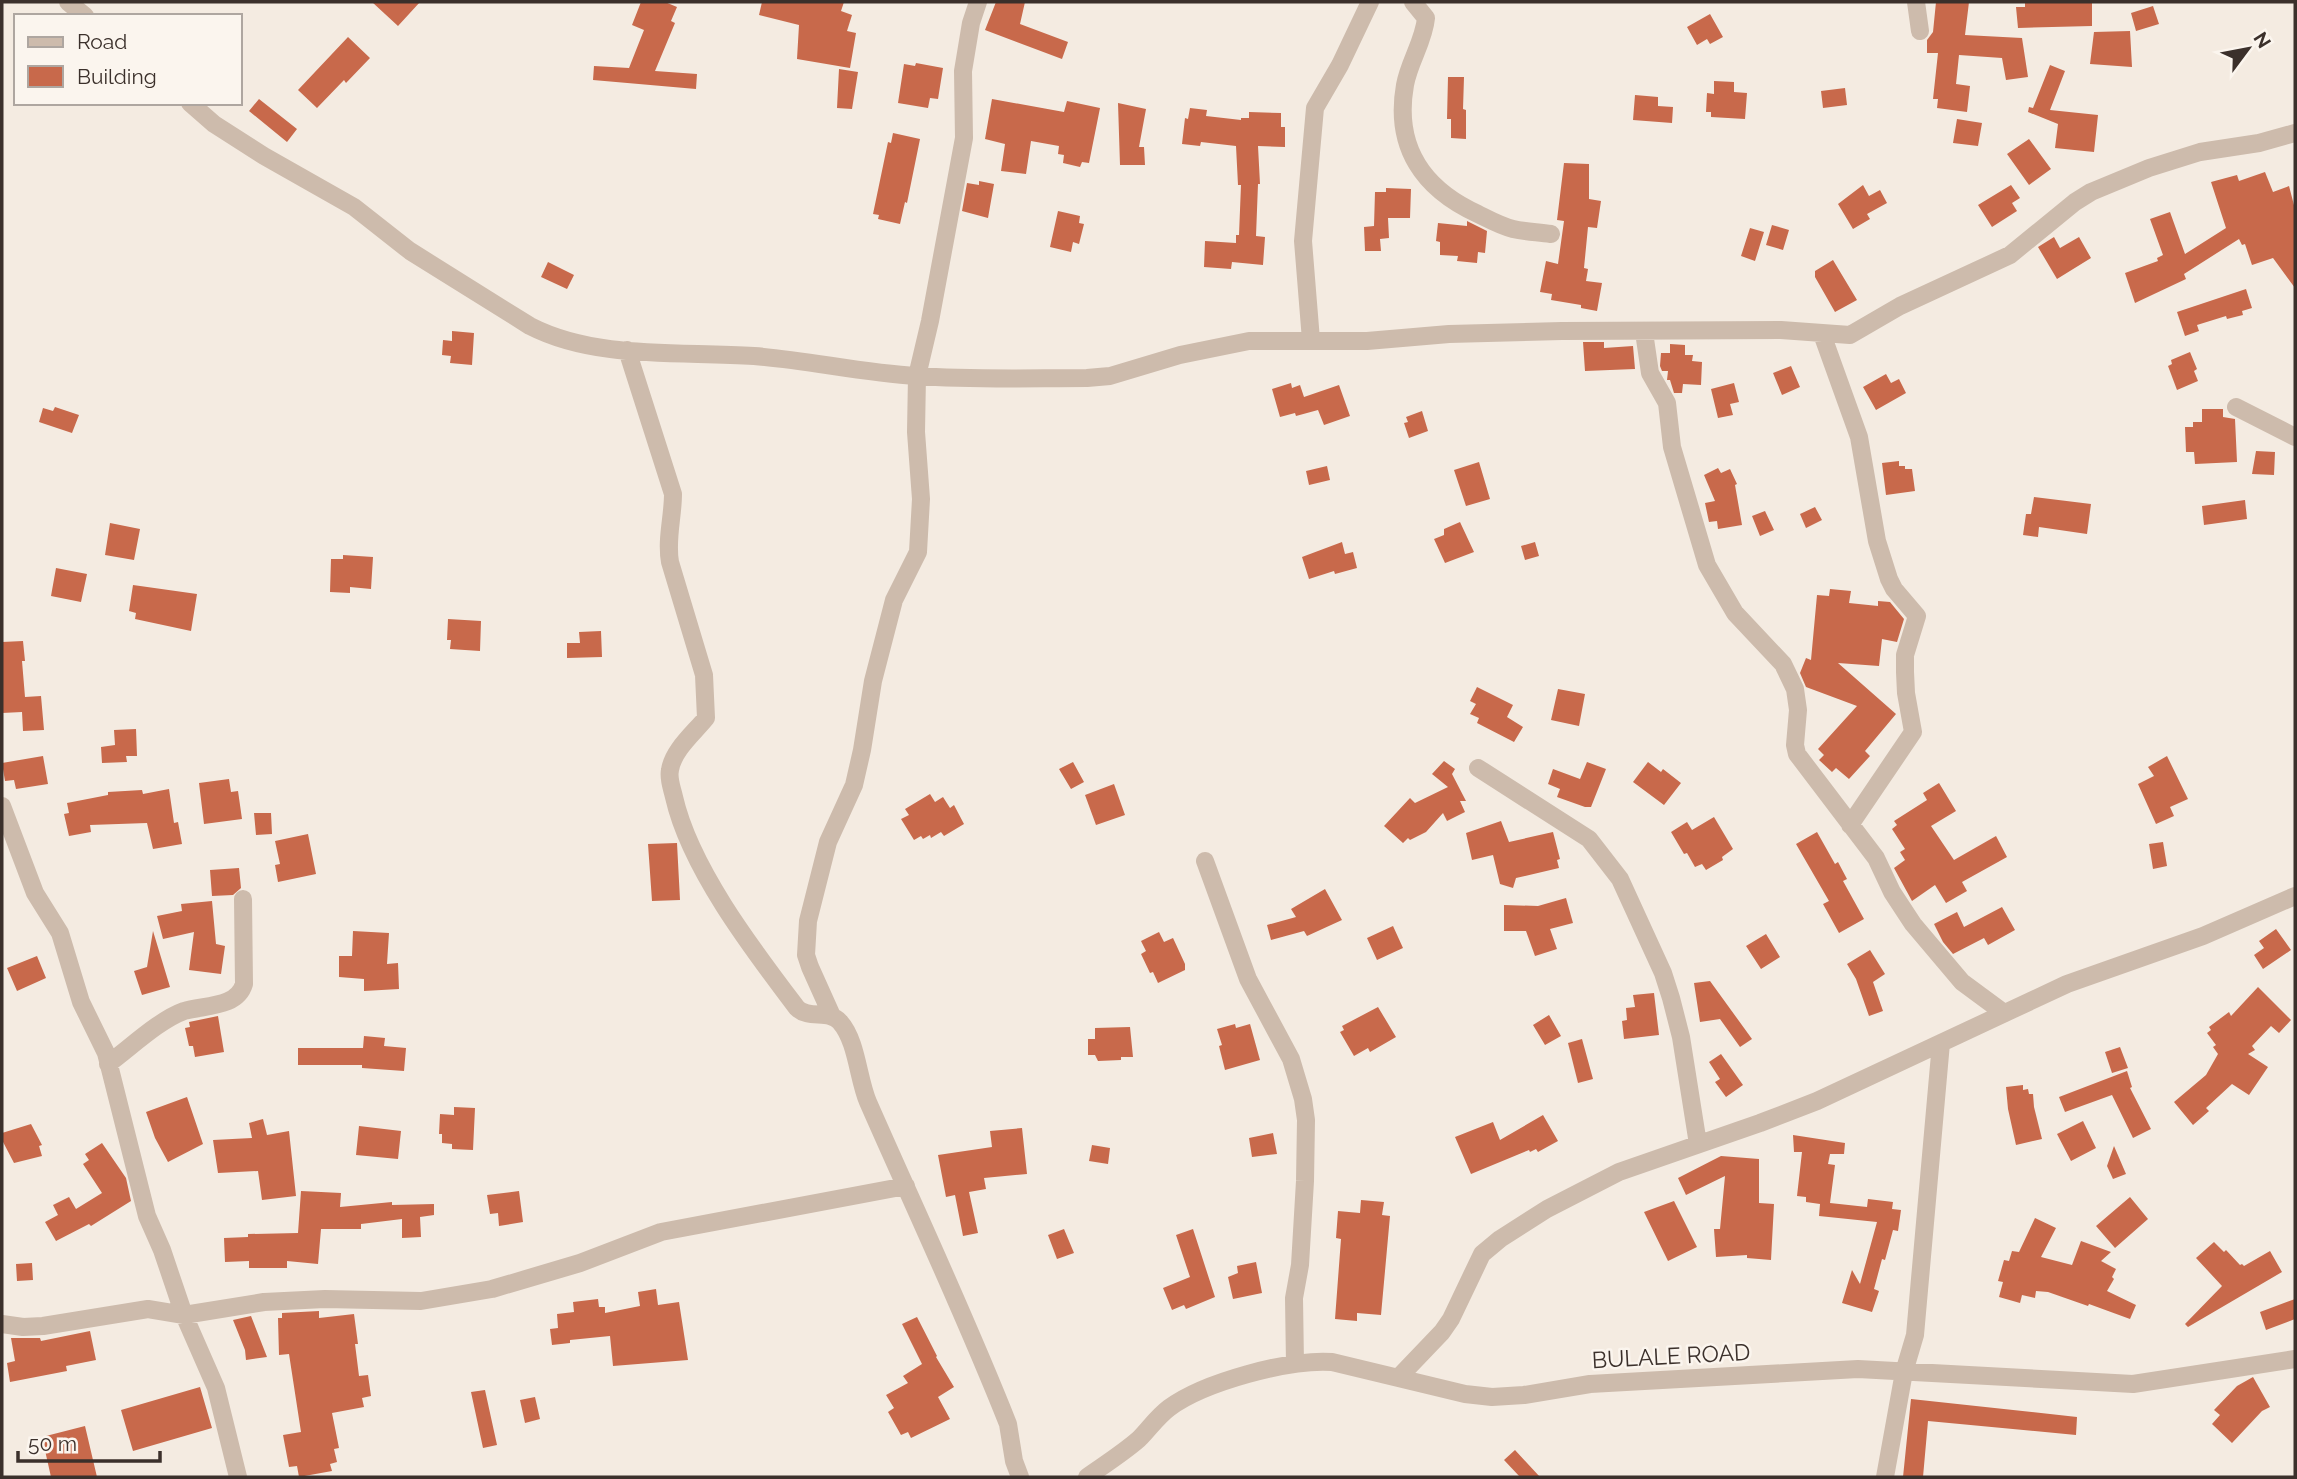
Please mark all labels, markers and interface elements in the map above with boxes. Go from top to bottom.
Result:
legend [14,14,242,105]
north arrow [2213,14,2283,84]
text: N [2249,28,2276,52]
text: Road [77,29,127,54]
text: Building [77,64,157,89]
street label: BULALE ROAD [1591,1338,1751,1373]
scale bar [18,1420,159,1464]
text: 50 m [28,1431,77,1456]

